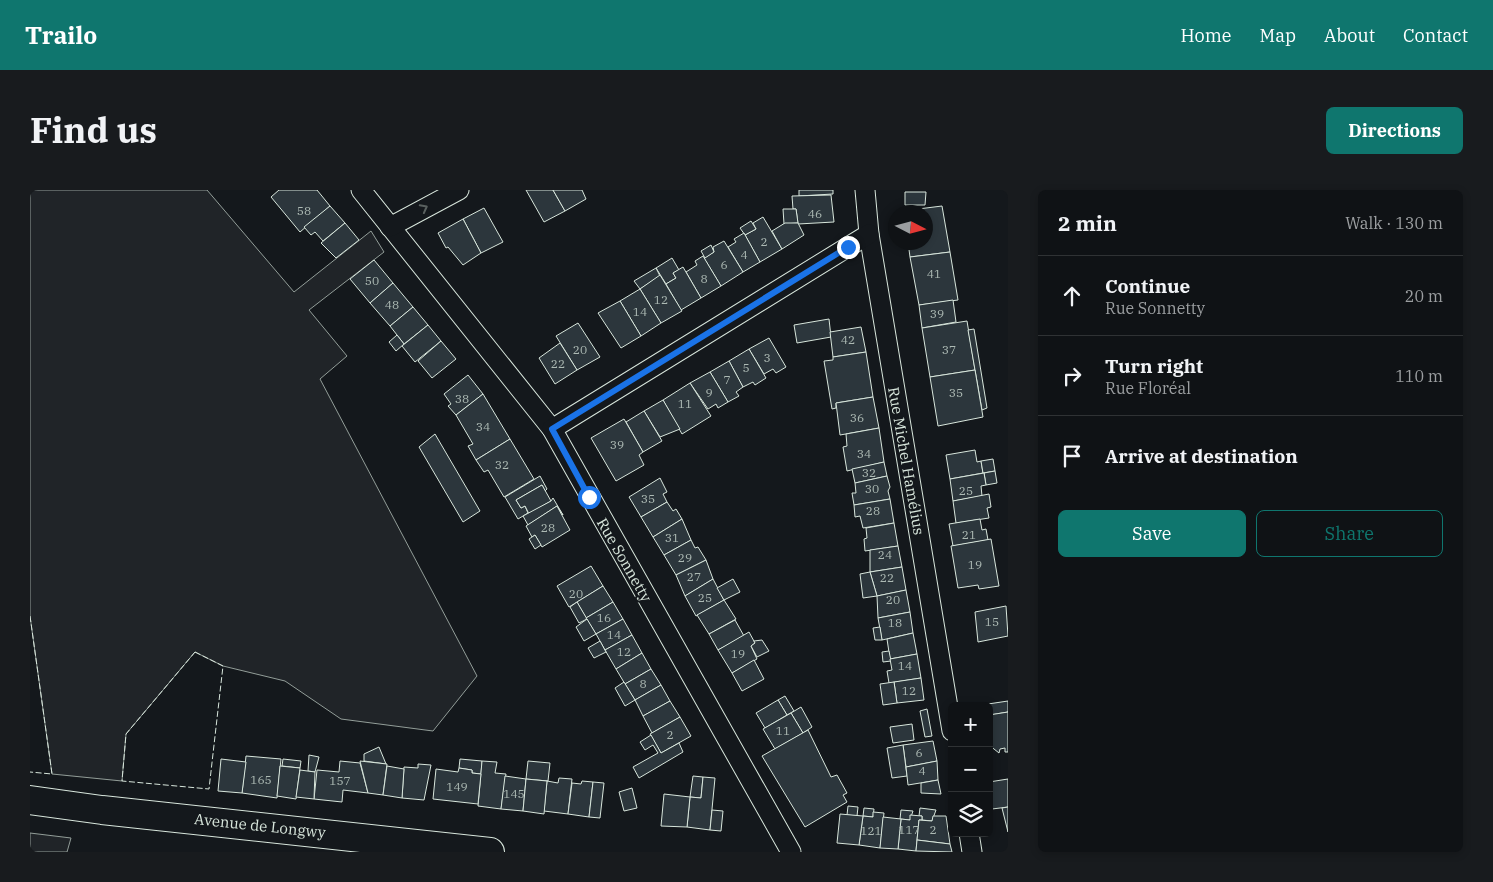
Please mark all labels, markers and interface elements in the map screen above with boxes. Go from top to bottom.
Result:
text: Trailo [25,19,97,51]
text: Home [1180,24,1232,47]
text: Map [1260,24,1296,47]
text: About [1324,24,1375,47]
text: Contact [1403,24,1468,47]
text: Find us [30,107,157,153]
button: Directions [1326,107,1463,154]
house number: 58 [297,203,311,218]
one-way arrow [419,204,428,214]
north arrow [888,205,933,250]
house number: 46 [808,206,822,221]
text: 2 min [1058,209,1117,237]
text: Walk · 130 m [1345,213,1443,233]
house number: 2 [760,234,768,249]
route end [837,236,860,259]
house number: 4 [740,247,748,262]
house number: 6 [720,257,728,272]
house number: 41 [927,266,941,281]
house number: 8 [700,271,708,286]
house number: 50 [365,273,379,288]
text: Continue [1105,274,1190,298]
icon: ahead [1058,282,1086,310]
text: 20 m [1405,286,1443,306]
house number: 12 [654,292,668,307]
house number: 48 [385,297,399,312]
text: Rue Sonnetty [1105,298,1205,318]
house number: 14 [633,304,647,319]
house number: 39 [930,306,944,321]
house number: 42 [841,332,855,347]
house number: 20 [573,342,587,357]
house number: 37 [942,342,956,357]
house number: 3 [763,350,771,365]
text: Turn right [1105,354,1203,378]
house number: 22 [551,356,565,371]
house number: 5 [742,360,750,375]
icon: right [1058,362,1086,390]
text: 110 m [1395,366,1443,386]
house number: 7 [723,372,731,387]
text: Rue Floréal [1105,378,1191,398]
house number: 9 [705,385,713,400]
street label: Rue Michel Hamélius [884,385,929,536]
house number: 35 [949,385,963,400]
house number: 38 [455,391,469,406]
house number: 11 [678,396,692,411]
house number: 36 [850,410,864,425]
house number: 34 [476,419,490,434]
house number: 39 [610,437,624,452]
icon: arrive [1058,442,1086,470]
text: Arrive at destination [1105,444,1298,468]
house number: 34 [857,446,871,461]
house number: 32 [495,457,509,472]
house number: 32 [862,465,876,480]
house number: 30 [865,481,879,496]
house number: 25 [959,483,973,498]
route start [578,486,601,509]
house number: 35 [641,491,655,506]
house number: 28 [866,503,880,518]
button: Save [1058,510,1246,557]
button: Share [1256,510,1443,557]
street label: Rue Sonnetty [593,514,656,605]
house number: 28 [541,520,555,535]
house number: 21 [962,527,976,542]
house number: 31 [665,530,679,545]
house number: 24 [878,547,892,562]
house number: 29 [678,550,692,565]
house number: 19 [968,557,982,572]
house number: 27 [687,569,701,584]
house number: 22 [880,570,894,585]
house number: 20 [569,586,583,601]
house number: 25 [698,590,712,605]
house number: 20 [886,592,900,607]
house number: 16 [597,610,611,625]
house number: 15 [985,614,999,629]
house number: 18 [888,615,902,630]
house number: 14 [607,627,621,642]
house number: 12 [617,644,631,659]
house number: 19 [731,646,745,661]
house number: 14 [898,658,912,673]
house number: 8 [639,676,647,691]
house number: 12 [902,683,916,698]
map controls [948,702,993,837]
button: + [948,702,993,747]
house number: 11 [776,723,790,738]
house number: 2 [666,727,674,742]
house number: 6 [915,745,923,760]
button: − [948,747,993,792]
house number: 4 [918,763,926,778]
house number: 165 [250,772,272,787]
house number: 157 [329,773,351,788]
house number: 149 [446,779,468,794]
house number: 145 [503,786,525,801]
button: layers [948,792,993,837]
street label: Avenue de Longwy [193,809,327,842]
house number: 117 [898,822,920,837]
house number: 2 [929,822,937,837]
house number: 121 [860,823,882,838]

